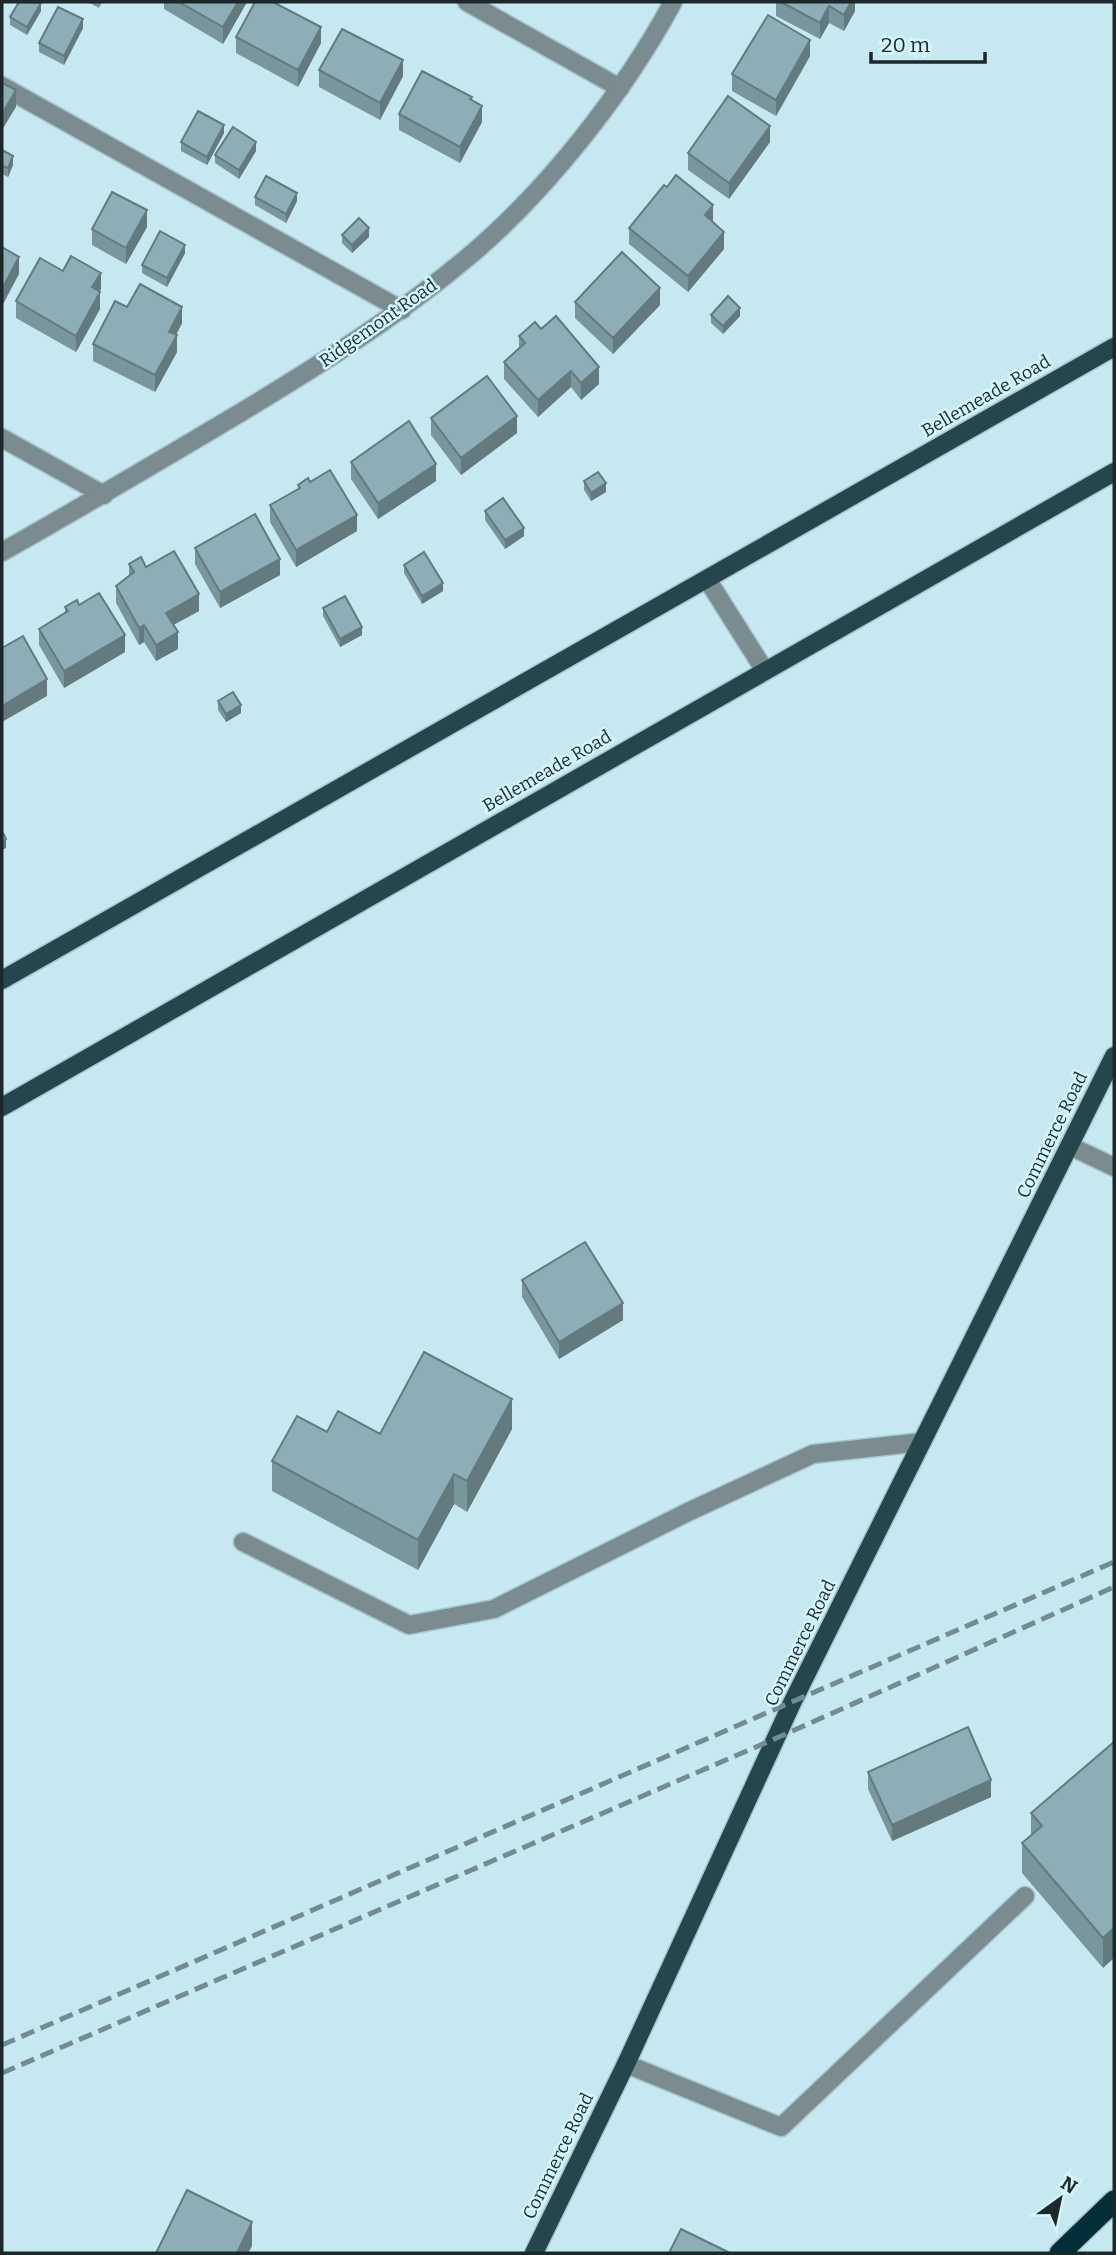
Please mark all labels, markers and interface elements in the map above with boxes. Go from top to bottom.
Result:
scale bar [871,21,985,65]
text: 20 m [881,32,930,58]
street label: Ridgemont Road [315,274,441,372]
street label: Bellemeade Road [918,350,1054,442]
street label: Bellemeade Road [479,725,615,817]
street label: Commerce Road [1012,1068,1092,1202]
street label: Commerce Road [760,1576,840,1710]
street label: Commerce Road [518,2089,598,2223]
north arrow [1025,2164,1095,2234]
text: N [1057,2172,1082,2199]

